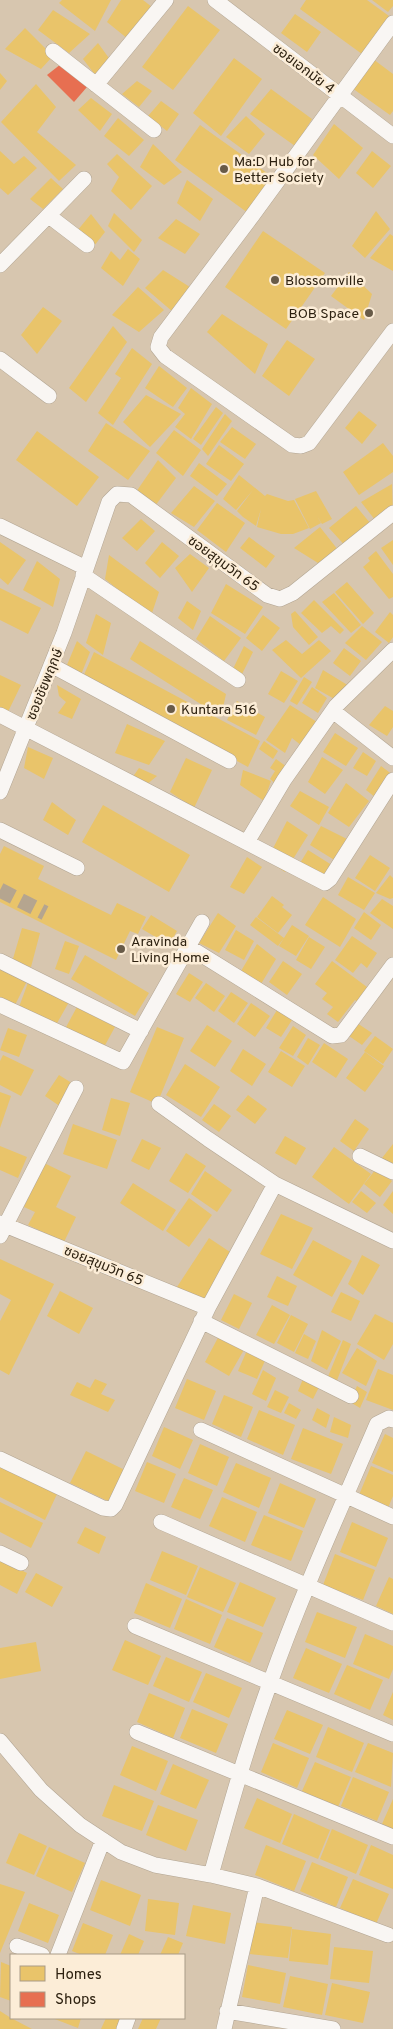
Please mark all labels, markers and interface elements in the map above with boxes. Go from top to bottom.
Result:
street label: ซอยเอกมัย 4 [269,40,338,98]
place label: Ma:D Hub for Better Society [234,154,324,187]
marker: Ma:D Hub for Better Society [218,163,230,175]
place label: Blossomville [285,273,364,290]
marker: Blossomville [269,274,281,286]
place label: BOB Space [289,306,359,323]
marker: BOB Space [363,307,375,319]
street label: ซอยสุขุมวิท 65 [184,533,262,596]
street label: ซอยชัยพฤกษ์ [23,646,67,723]
place label: Kuntara 516 [181,702,257,719]
marker: Kuntara 516 [165,703,177,715]
place label: Aravinda Living Home [131,934,210,967]
marker: Aravinda Living Home [115,943,127,955]
street label: ซอยสุขุมวิท 65 [61,1243,146,1290]
legend [10,1954,185,2019]
text: Homes [55,1966,102,1985]
text: Shops [55,1991,96,2010]

